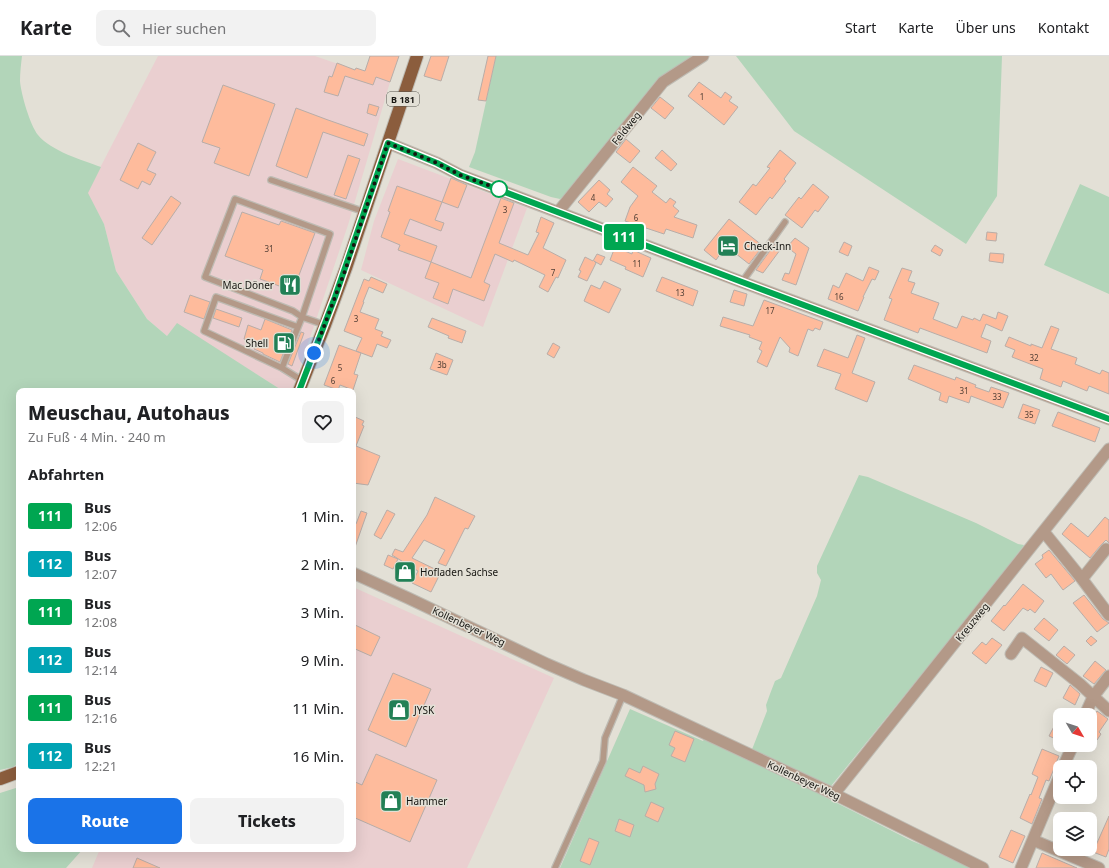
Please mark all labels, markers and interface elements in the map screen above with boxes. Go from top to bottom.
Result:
search box [96,10,376,46]
text: Karte [20,15,72,41]
icon: search [110,17,132,39]
text: Hier suchen [142,18,226,38]
text: Start [845,18,876,37]
text: Karte [898,18,934,37]
text: Über uns [956,18,1016,37]
text: Kontakt [1038,18,1089,37]
house number: 1 [700,91,704,102]
road number: B 181 [387,92,419,106]
street label: Feldweg [608,108,644,148]
unlabelled marker [490,180,508,198]
house number: 4 [591,192,596,203]
house number: 3 [503,204,508,215]
house number: 6 [634,212,639,223]
line badge: 111 [601,224,647,250]
text: 111 [612,227,636,246]
hotel icon: Check-Inn [715,233,741,259]
place label: Check-Inn [744,239,791,253]
house number: 31 [264,243,274,254]
house number: 11 [632,258,642,269]
house number: 7 [551,267,556,278]
restaurant icon: Mac Döner [277,272,303,298]
place label: Mac Döner [223,278,274,292]
house number: 13 [675,287,685,298]
house number: 16 [834,291,844,302]
house number: 17 [765,305,775,316]
house number: 3 [354,313,359,324]
fuel station icon: Shell [271,330,297,356]
place label: Shell [246,336,268,350]
your location [304,343,324,363]
house number: 32 [1029,352,1039,363]
house number: 3b [437,359,447,370]
house number: 5 [338,362,343,373]
house number: 6 [331,375,336,386]
house number: 31 [959,385,969,396]
house number: 33 [992,391,1002,402]
text: Meuschau, Autohaus [28,400,230,426]
button: heart [302,401,344,443]
house number: 35 [1024,409,1034,420]
text: Zu Fuß · 4 Min. · 240 m [28,428,166,446]
text: Abfahrten [28,464,104,484]
text: Bus [84,497,111,517]
text: 111 [38,506,62,525]
text: 1 Min. [301,506,344,526]
text: 12:06 [84,517,117,535]
text: Bus [84,545,111,565]
text: 112 [38,554,62,573]
text: 2 Min. [301,554,344,574]
shop icon: Hofladen Sachse [392,559,418,585]
text: 12:07 [84,565,117,583]
place label: Hofladen Sachse [420,565,499,579]
text: Bus [84,593,111,613]
street label: Kreuzweg [952,600,992,644]
text: 111 [38,602,62,621]
text: 3 Min. [301,602,344,622]
street label: Kollenbeyer Weg [430,603,508,649]
text: 12:08 [84,613,117,631]
text: Bus [84,641,111,661]
text: 112 [38,650,62,669]
text: 9 Min. [301,650,344,670]
text: 12:14 [84,661,117,679]
text: Bus [84,689,111,709]
shop icon: JYSK [386,697,412,723]
text: 111 [38,698,62,717]
text: 11 Min. [292,698,344,718]
place label: JYSK [413,703,435,717]
north arrow [1053,708,1097,752]
map controls [1053,708,1097,856]
text: 12:16 [84,709,117,727]
text: Bus [84,737,111,757]
text: 112 [38,746,62,765]
text: 16 Min. [292,746,344,766]
text: 12:21 [84,757,117,775]
street label: Kollenbeyer Weg [765,757,843,803]
button: locate [1053,760,1097,804]
shop icon: Hammer [378,788,404,814]
place label: Hammer [406,794,448,808]
button: Route [28,798,182,844]
button: Tickets [190,798,344,844]
button: layers [1053,812,1097,856]

